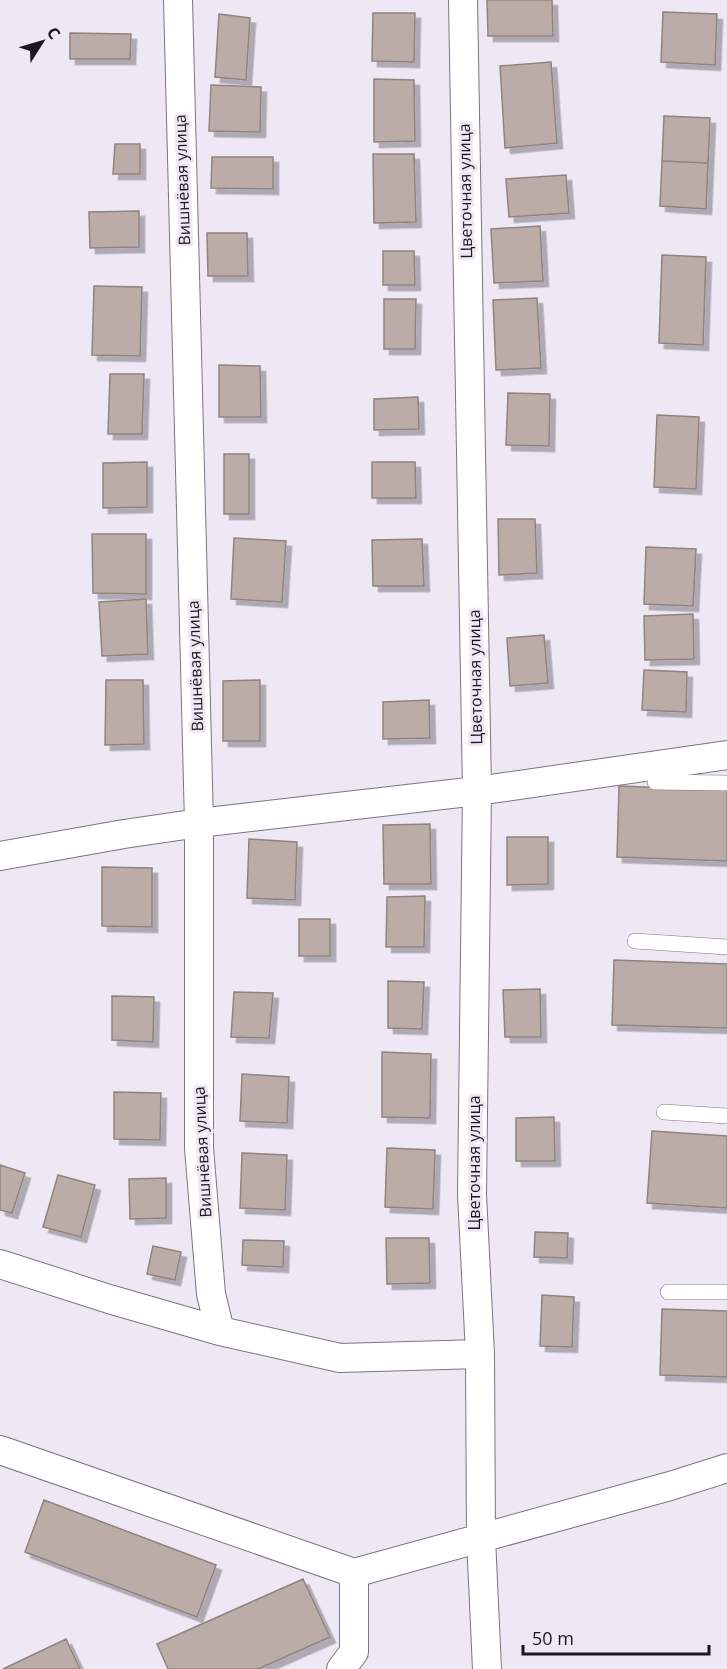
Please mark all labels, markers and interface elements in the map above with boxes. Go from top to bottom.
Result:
north arrow [12,12,72,72]
text: С [42,22,66,44]
street label: Вишнёвая улица [169,114,195,246]
street label: Цветочная улица [453,123,477,259]
street label: Вишнёвая улица [182,600,208,732]
street label: Цветочная улица [463,609,487,745]
street label: Вишнёвая улица [188,1086,216,1218]
street label: Цветочная улица [463,1095,485,1231]
scale bar [523,1618,709,1656]
text: 50 m [532,1626,574,1650]

